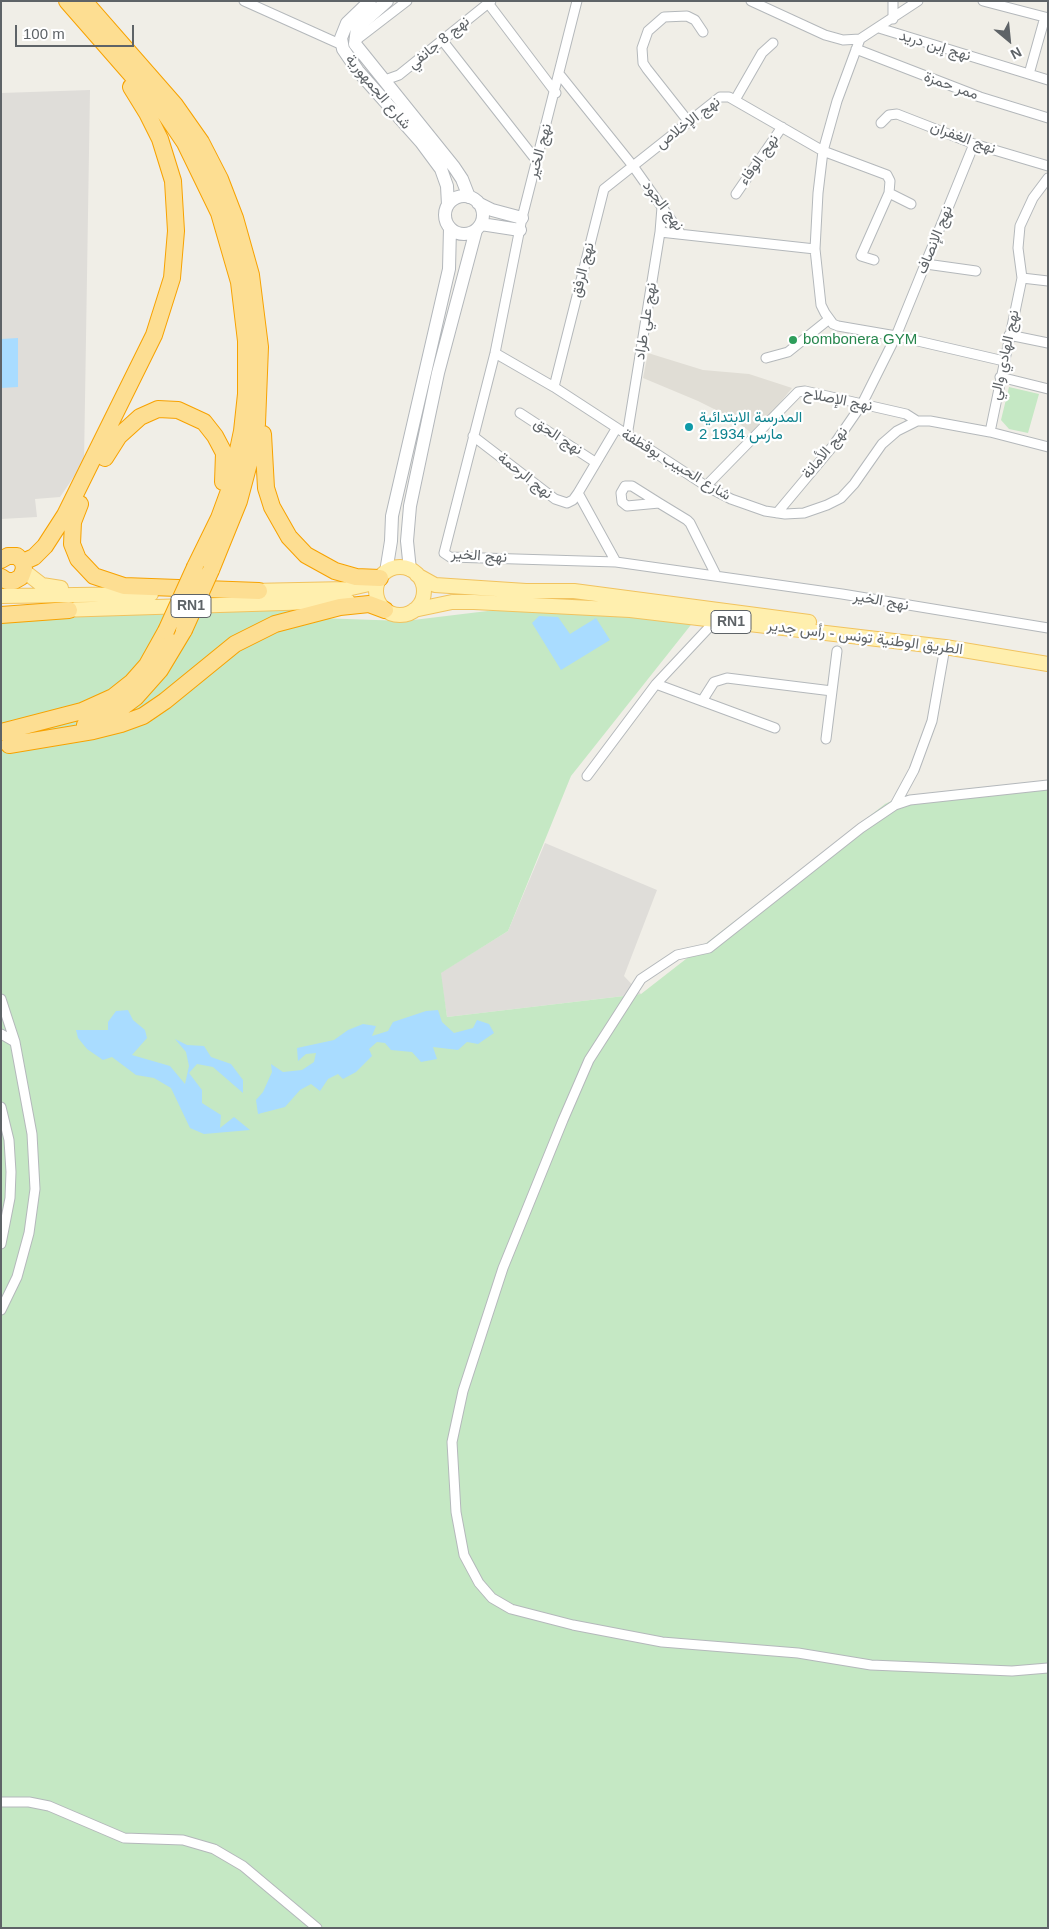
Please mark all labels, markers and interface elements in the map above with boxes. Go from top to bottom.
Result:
street label: نهج 8 جانفي [405,13,473,73]
scale bar [18,15,136,47]
north arrow [984,15,1034,65]
text: 100 m [23,25,65,42]
street label: نهج إبن دريد [897,27,973,65]
text: N [1008,44,1024,63]
street label: شارع الجمهورية [341,51,415,133]
street label: ممر حمزة [921,68,981,104]
street label: نهج الإخلاص [652,93,724,153]
street label: نهج الغفران [928,118,998,158]
street label: نهج الخير [524,122,556,180]
street label: نهج الوفاء [735,131,783,189]
street label: نهج الجود [638,177,688,235]
street label: نهج الإنصاف [913,203,957,277]
street label: نهج الرفق [567,241,599,299]
street label: نهج علي طراد [631,281,661,361]
street label: نهج الهادي والي [987,308,1023,402]
place label: bombonera GYM [803,331,917,349]
marker: bombonera GYM [787,334,799,346]
street label: نهج الإصلاح [802,385,874,415]
place label: المدرسة الابتدائية 2 مارس 1934 [699,409,802,444]
street label: نهج الحق [530,415,586,459]
marker: المدرسة الابتدائية 2 مارس 1934 [683,421,695,433]
street label: نهج الأمانة [798,423,852,483]
street label: شارع الحبيب بوقطفة [618,425,734,505]
street label: نهج الرحمة [494,449,556,503]
street label: نهج الخير [450,545,508,567]
street label: نهج الخير [852,587,910,615]
road number: RN1 [171,594,211,618]
road number: RN1 [711,610,751,634]
street label: الطريق الوطنية تونس - رأس جدير [766,617,964,659]

